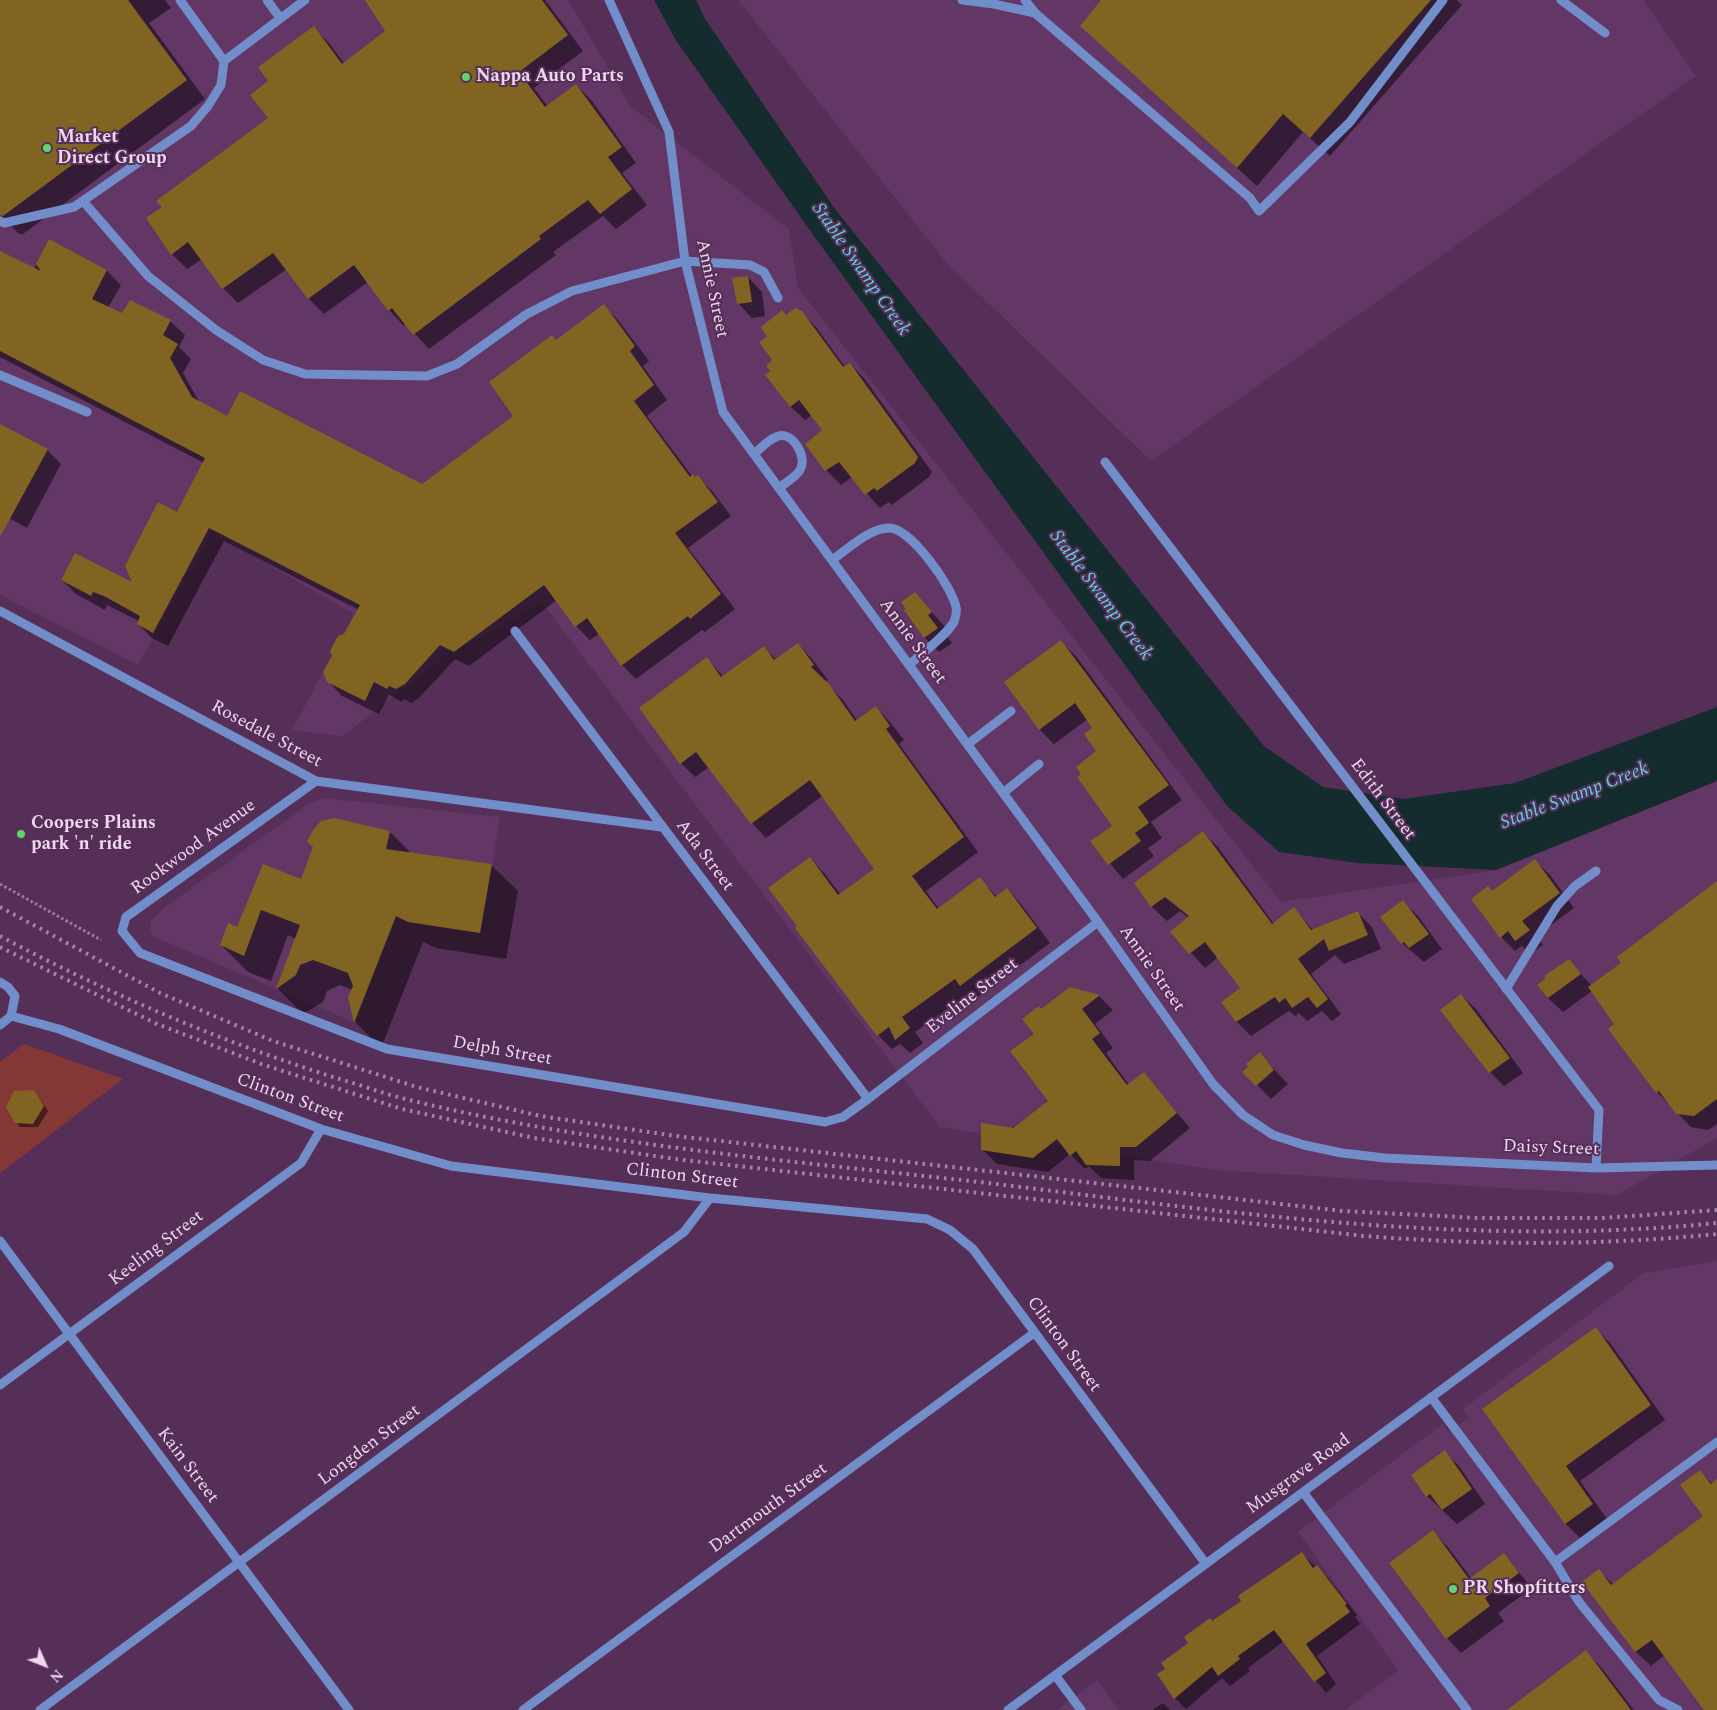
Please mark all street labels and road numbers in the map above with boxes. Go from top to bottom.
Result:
street label: Annie Street [690,238,732,340]
street label: Annie Street [874,595,950,689]
street label: Rosedale Street [207,697,325,773]
street label: Edith Street [1344,755,1420,845]
street label: Rookwood Avenue [128,796,260,900]
street label: Ada Street [670,816,738,896]
street label: Annie Street [1113,922,1189,1016]
street label: Eveline Street [923,954,1023,1040]
street label: Delph Street [451,1033,553,1071]
street label: Clinton Street [233,1070,347,1128]
street label: Daisy Street [1502,1137,1600,1161]
street label: Clinton Street [625,1159,739,1195]
street label: Keeling Street [105,1206,209,1292]
street label: Clinton Street [1021,1293,1105,1397]
street label: Longden Street [315,1401,425,1491]
street label: Kain Street [152,1424,222,1508]
street label: Musgrave Road [1243,1430,1355,1520]
street label: Dartmouth Street [706,1459,832,1559]

